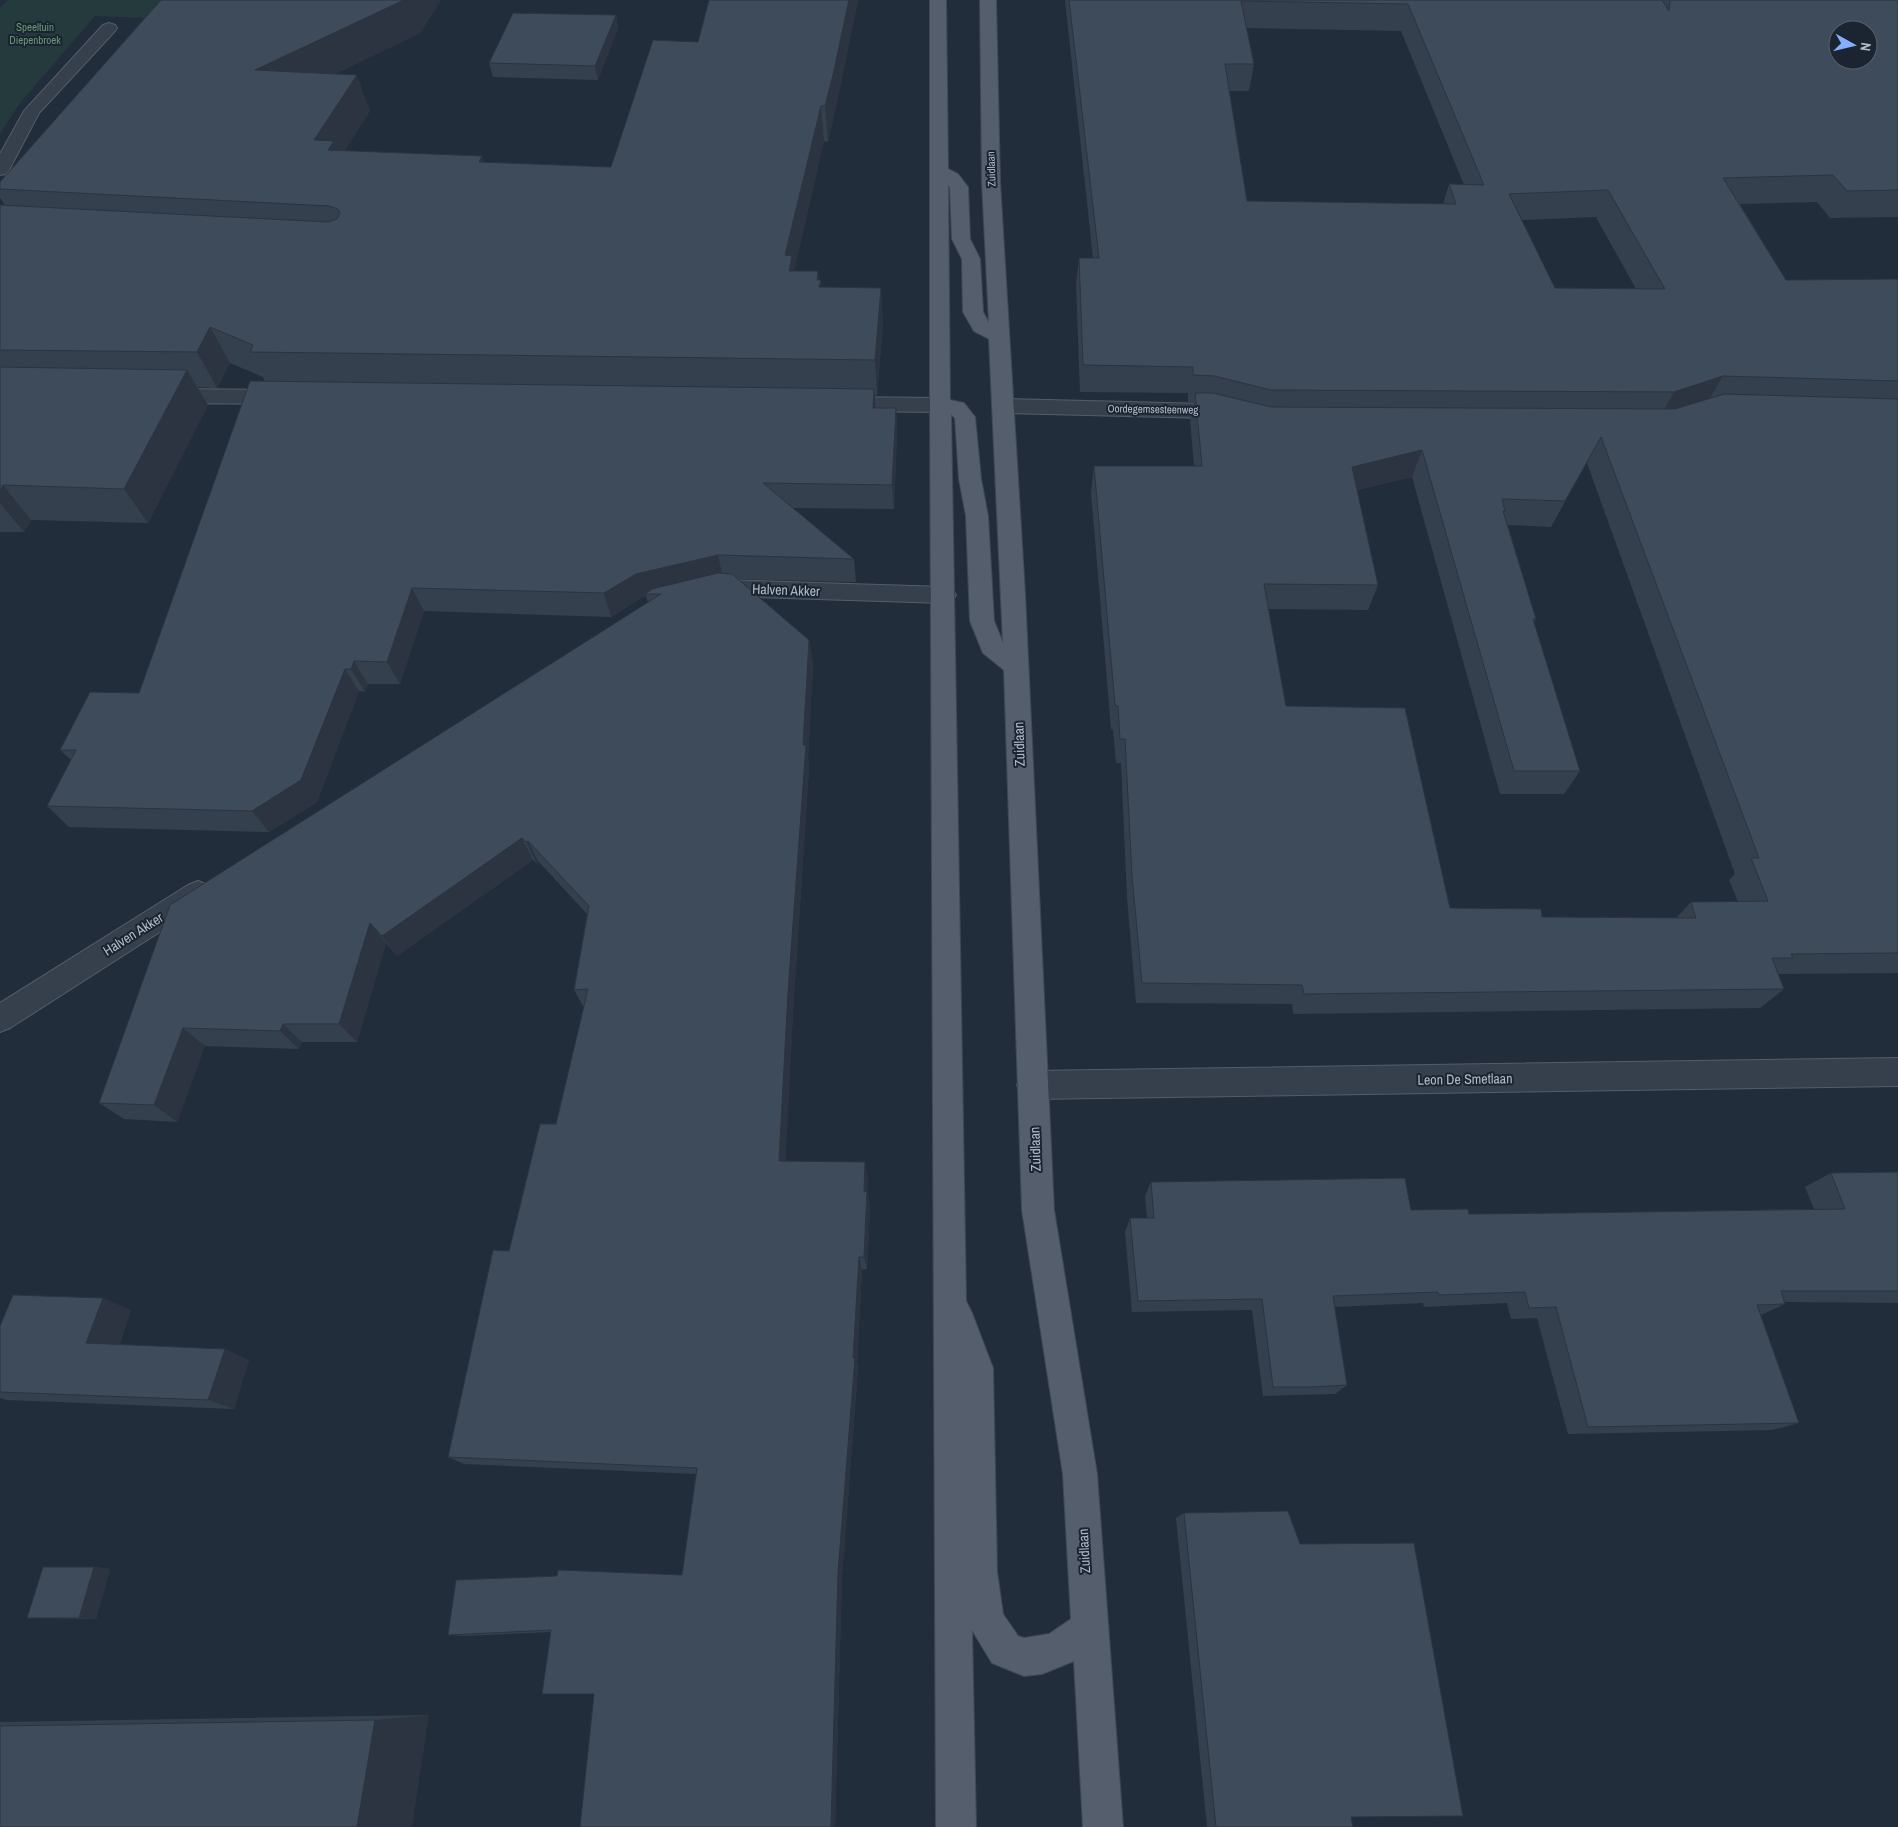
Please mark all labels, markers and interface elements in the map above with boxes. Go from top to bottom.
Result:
park label: Speeltuin Diepenbroek [9,20,61,47]
north arrow [1828,20,1878,70]
text: N [1856,41,1875,52]
street label: Zuidlaan [983,151,999,187]
street label: Oordegemsesteenweg [1108,401,1198,417]
street label: Halven Akker [752,580,820,600]
street label: Zuidlaan [1009,721,1029,767]
street label: Halven Akker [100,908,167,960]
street label: Leon De Smetlaan [1417,1069,1513,1089]
street label: Zuidlaan [1025,1126,1045,1172]
street label: Zuidlaan [1074,1528,1094,1574]

